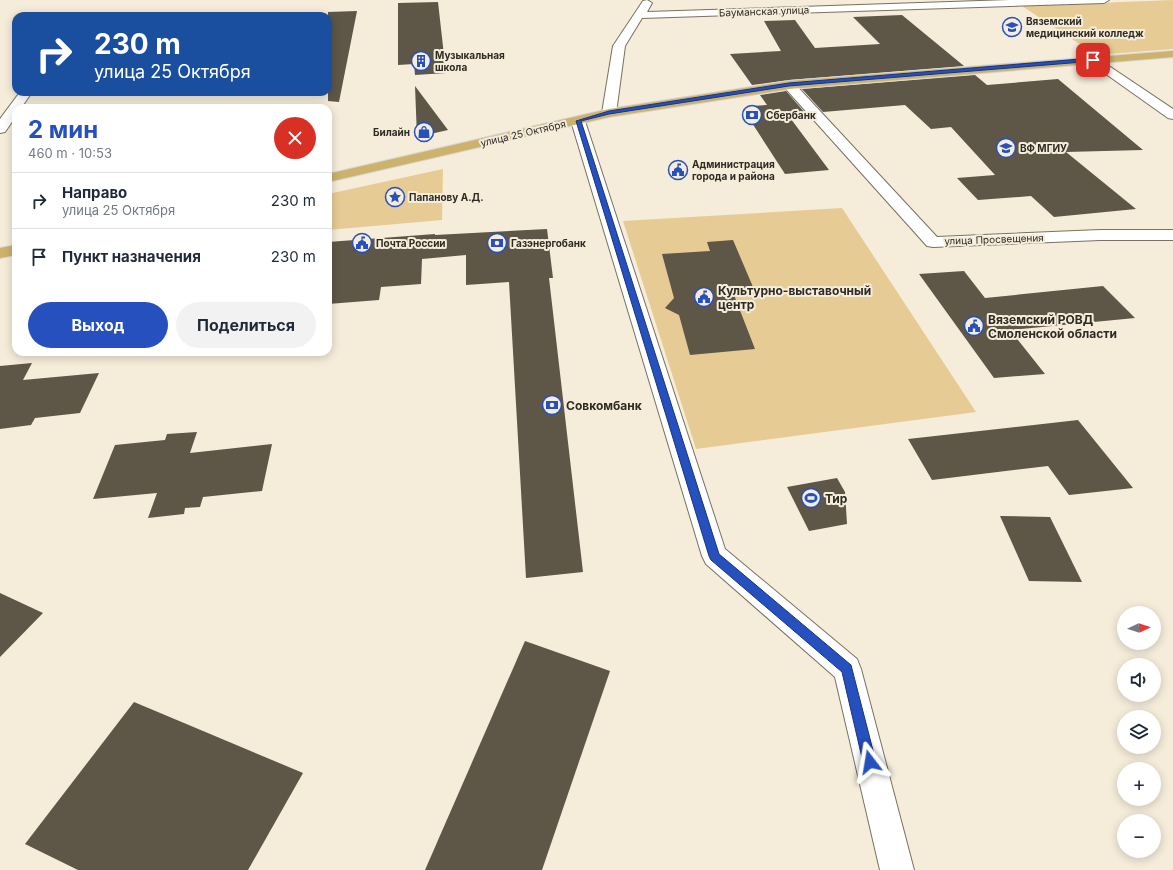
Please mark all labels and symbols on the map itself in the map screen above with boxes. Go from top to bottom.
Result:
street label: Бауманская улица [719,3,809,19]
place label: Вяземский медицинский колледж [1026,15,1144,39]
school or university icon: Вяземский медицинский колледж [1001,16,1023,38]
pin [1076,43,1110,77]
place label: Музыкальная школа [435,49,505,73]
building icon: Музыкальная школа [410,50,432,72]
bank icon: Сбербанк [741,104,763,126]
place label: Сбербанк [766,109,816,121]
street label: улица 25 Октября [479,117,567,149]
shop icon: Билайн [413,121,435,143]
place label: Билайн [373,126,410,138]
school or university icon: ВФ МГИУ [995,137,1017,159]
place label: ВФ МГИУ [1020,142,1067,154]
place label: Администрация города и района [692,158,775,182]
public building icon: Администрация города и района [667,159,689,181]
place icon: Папанову А.Д. [384,186,406,208]
place label: Папанову А.Д. [409,191,484,204]
street label: улица Просвещения [944,231,1044,247]
public building icon: Почта России [351,232,373,254]
bank icon: Газэнергобанк [486,232,508,254]
place label: Почта России [376,237,446,249]
place label: Газэнергобанк [511,237,586,249]
place label: Культурно-выставочный центр [718,283,871,312]
public building icon: Культурно-выставочный центр [693,286,715,308]
place label: Вяземский РОВД Смоленской области [988,312,1117,341]
public building icon: Вяземский РОВД Смоленской области [963,315,985,337]
bank icon: Совкомбанк [541,394,563,416]
place label: Совкомбанк [566,398,642,413]
sports icon: Тир [800,487,822,509]
place label: Тир [825,491,848,506]
north arrow [1117,606,1161,650]
position arrow [849,741,891,783]

